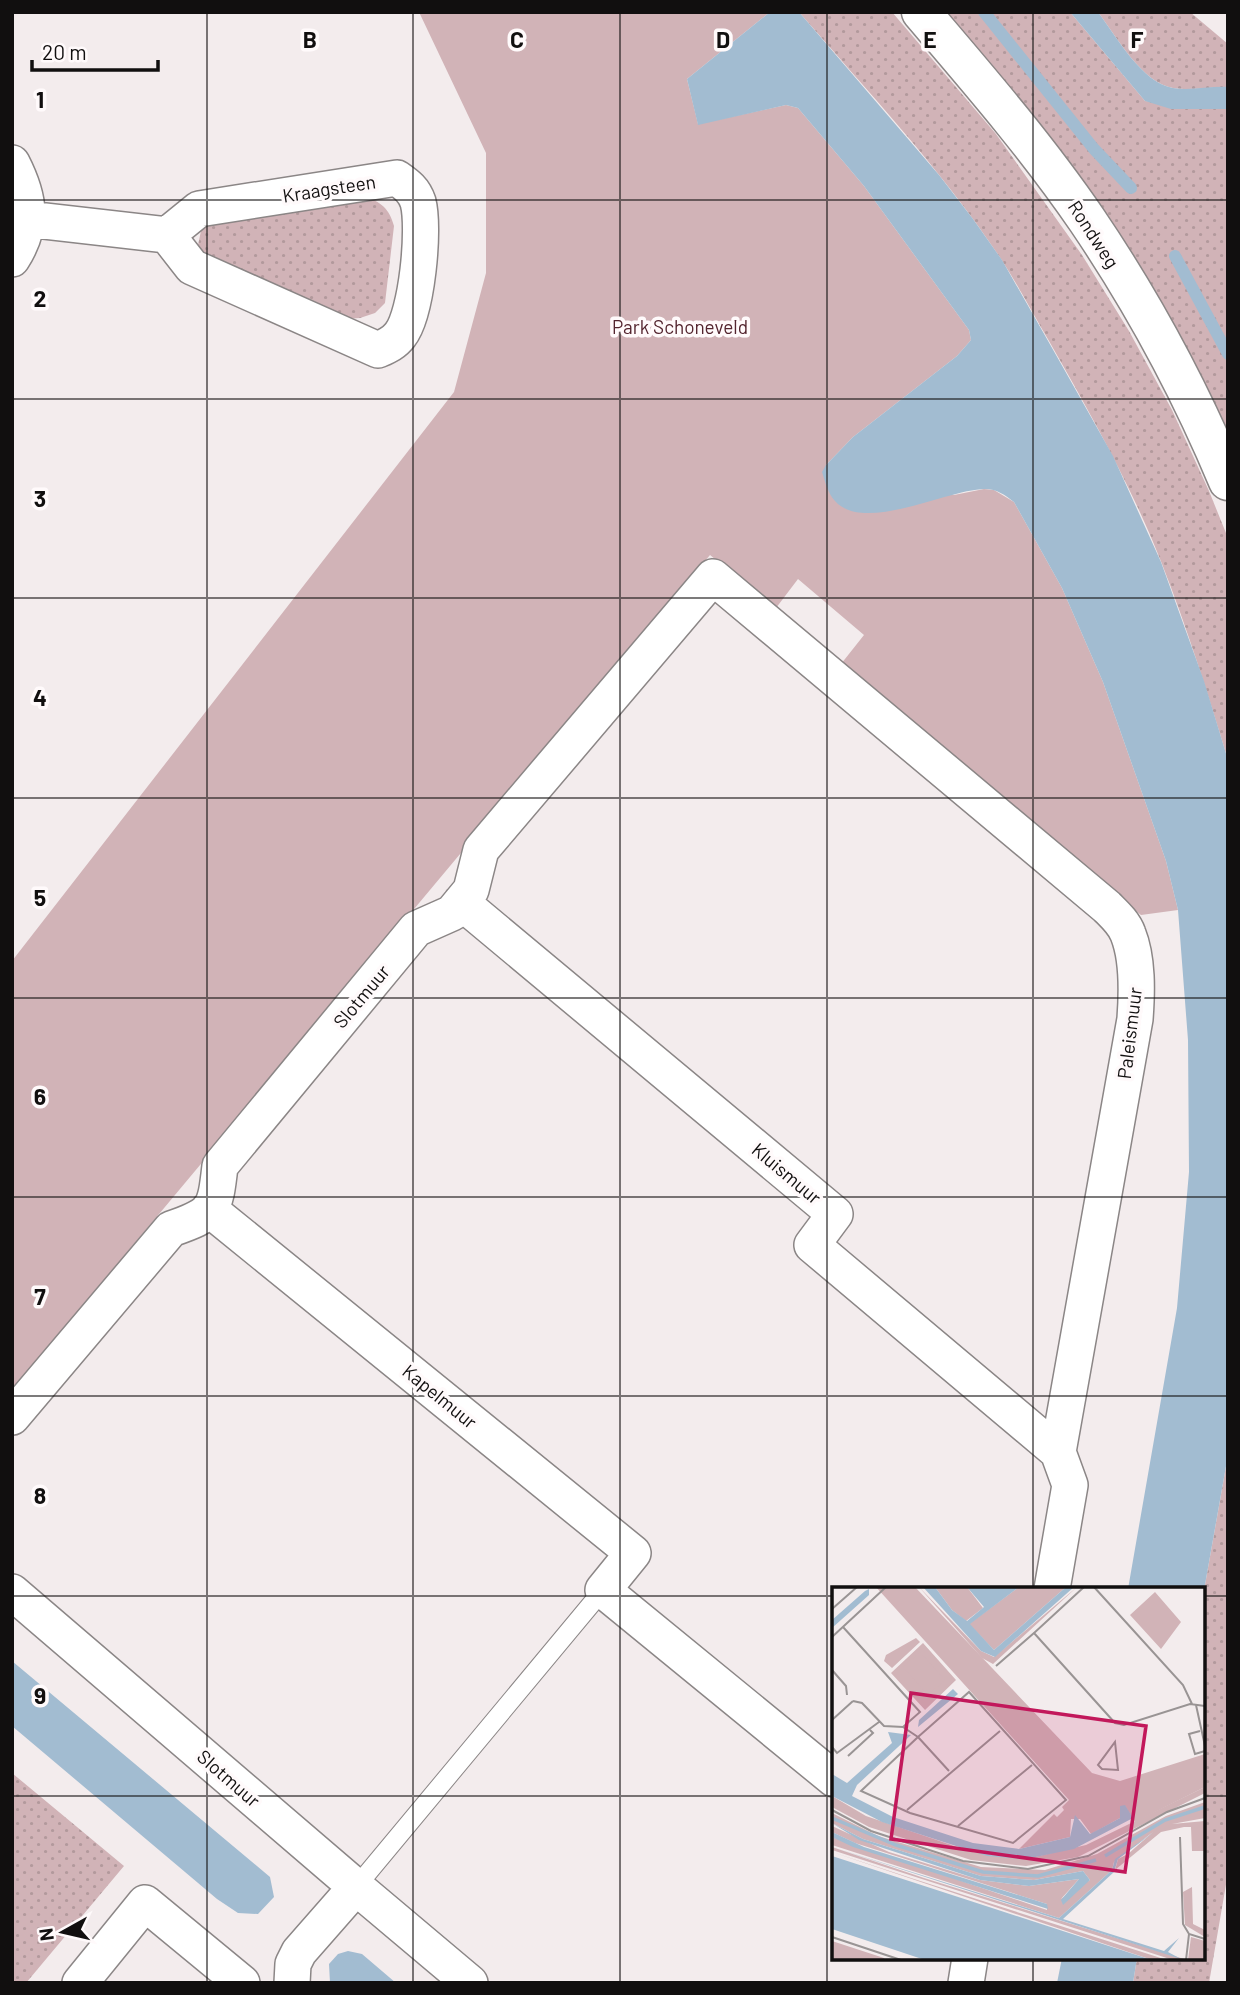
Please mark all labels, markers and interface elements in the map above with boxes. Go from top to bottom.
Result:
text: B [303,25,317,53]
text: C [510,25,524,53]
text: D [716,25,730,53]
text: E [923,25,937,53]
text: F [1131,25,1144,53]
scale bar [32,28,158,72]
text: 20 m [42,39,87,64]
text: 1 [36,85,44,113]
street label: Kraagsteen [281,169,377,207]
street label: Rondweg [1064,196,1124,272]
text: 2 [34,284,46,312]
park label: Park Schoneveld [612,315,748,338]
text: 3 [34,484,46,512]
text: 4 [33,683,47,711]
text: 5 [34,883,46,911]
street label: Slotmuur [328,960,394,1032]
street label: Paleismuur [1112,986,1146,1080]
text: 6 [34,1082,46,1110]
street label: Kluismuur [748,1137,826,1209]
text: 7 [34,1282,46,1310]
street label: Kapelmuur [398,1359,482,1433]
text: 8 [34,1481,46,1509]
inset map [832,1587,1205,1960]
text: 9 [34,1681,46,1709]
street label: Slotmuur [193,1745,265,1812]
north arrow [28,1897,98,1967]
text: N [33,1927,58,1942]

